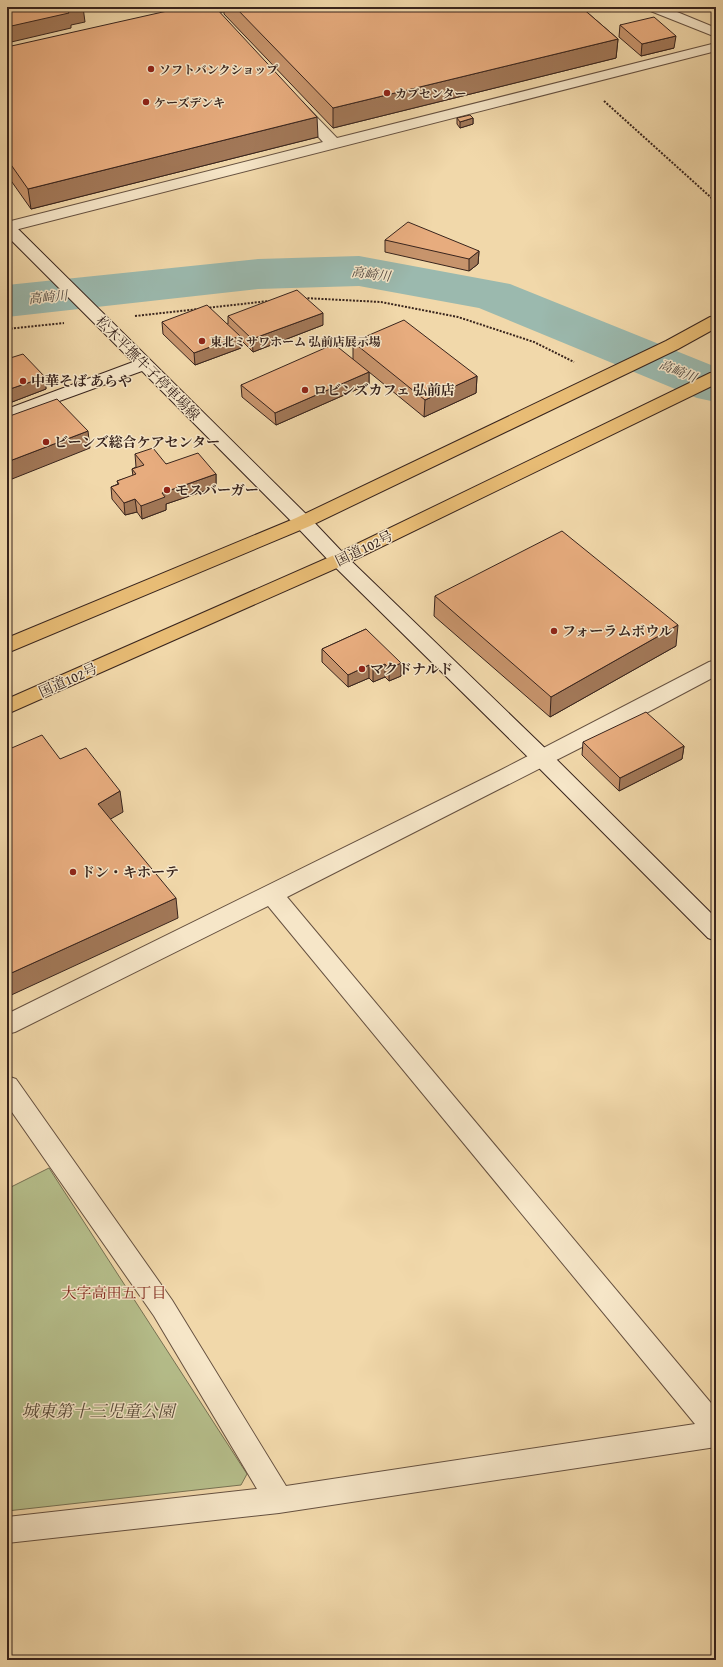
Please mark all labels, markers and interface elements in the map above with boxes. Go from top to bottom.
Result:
place label: ソフトバンクショップ [159,61,278,78]
marker: ソフトバンクショップ [146,64,156,74]
place label: カブセンター [395,85,466,102]
marker: カブセンター [382,88,392,98]
place label: ケーズデンキ [154,94,225,111]
marker: ケーズデンキ [141,97,151,107]
water label: 高崎川 [350,262,393,286]
water label: 高崎川 [28,285,70,308]
street label: 松木平撫牛子停車場線 [91,311,205,425]
place label: 東北ミサワホーム 弘前店展示場 [210,333,381,350]
marker: 東北ミサワホーム 弘前店展示場 [197,336,207,346]
water label: 高崎川 [656,355,701,388]
place label: 中華そば あらや [31,371,132,391]
marker: 中華そば あらや [18,376,28,386]
place label: ロビンズカフェ 弘前店 [313,380,455,400]
marker: ロビンズカフェ 弘前店 [300,385,310,395]
place label: ビーンズ総合ケアセンター [54,432,220,452]
marker: ビーンズ総合ケアセンター [41,437,51,447]
place label: モスバーガー [175,480,259,500]
marker: モスバーガー [162,485,172,495]
street label: 国道102号 [332,525,396,571]
place label: フォーラムボウル [562,621,673,641]
marker: フォーラムボウル [549,626,559,636]
street label: 国道102号 [36,658,100,702]
place label: マクドナルド [370,659,453,679]
marker: マクドナルド [357,664,367,674]
place label: ドン・キホーテ [81,862,179,882]
marker: ドン・キホーテ [68,867,78,877]
district label: 大字高田五丁目 [61,1282,167,1303]
park label: 城東第十三児童公園 [22,1398,177,1423]

